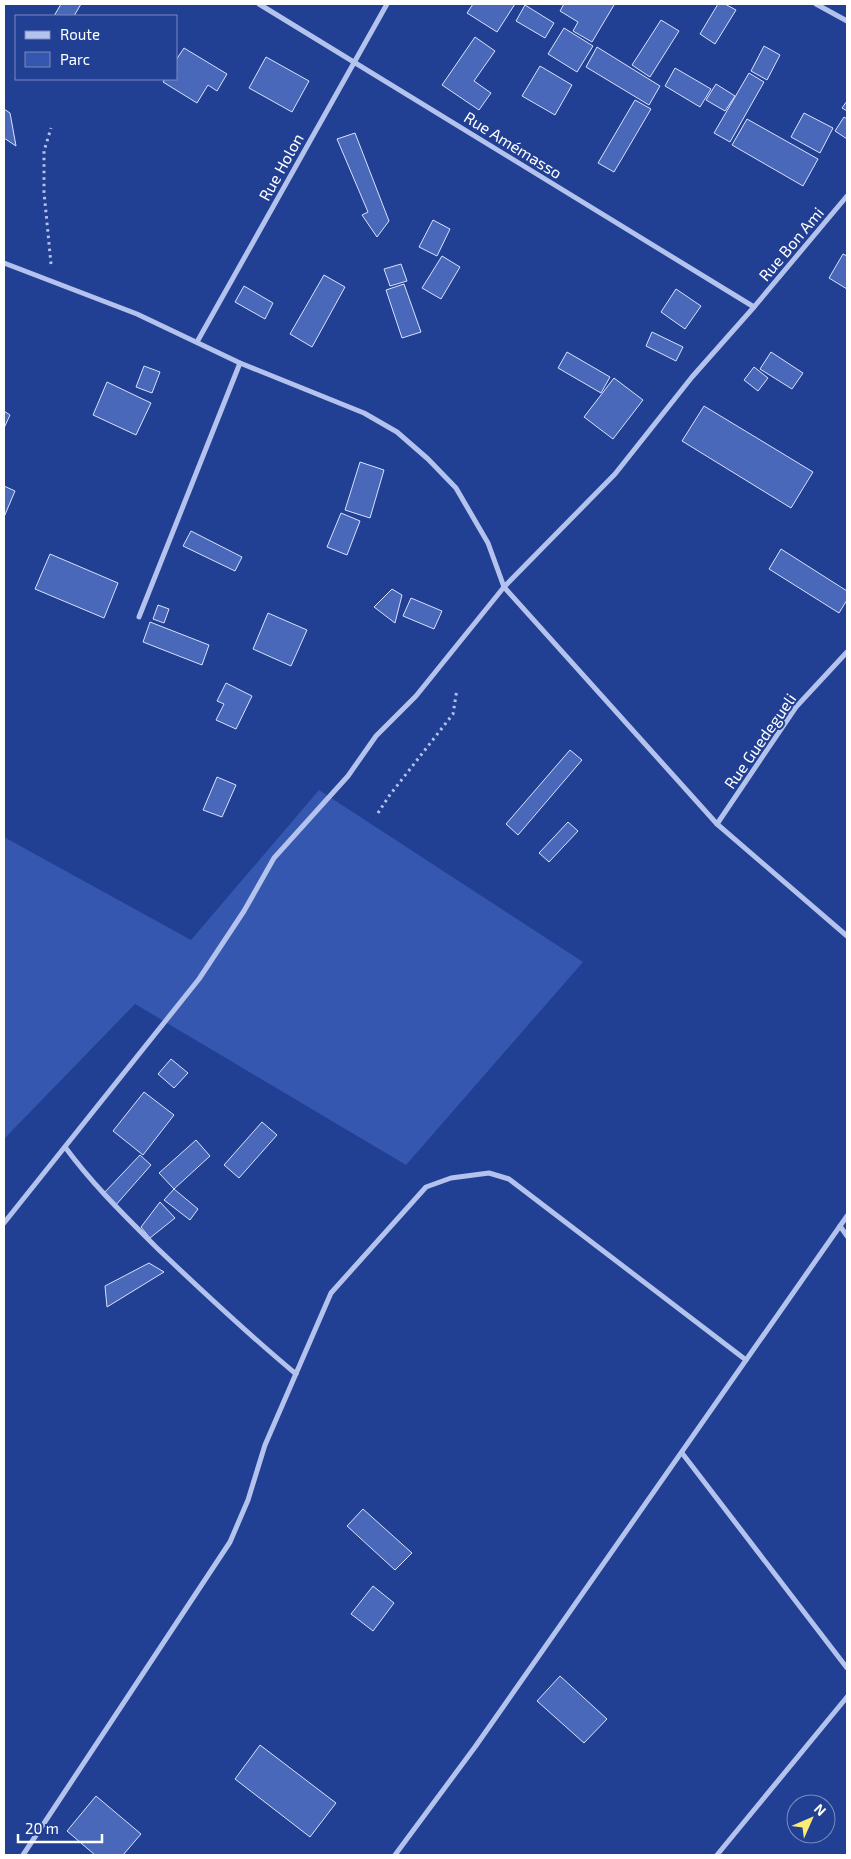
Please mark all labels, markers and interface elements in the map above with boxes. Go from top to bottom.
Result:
legend [15,15,178,80]
text: Route [60,25,100,43]
text: Parc [60,50,90,68]
street label: Rue Amémasso [461,107,566,182]
street label: Rue Holon [254,130,307,204]
street label: Rue Bon Ami [754,203,827,284]
street label: Rue Guedegueli [720,689,800,792]
north arrow [786,1794,836,1844]
text: N [811,1800,830,1819]
scale bar [18,1812,101,1844]
text: 20 m [25,1819,59,1837]

